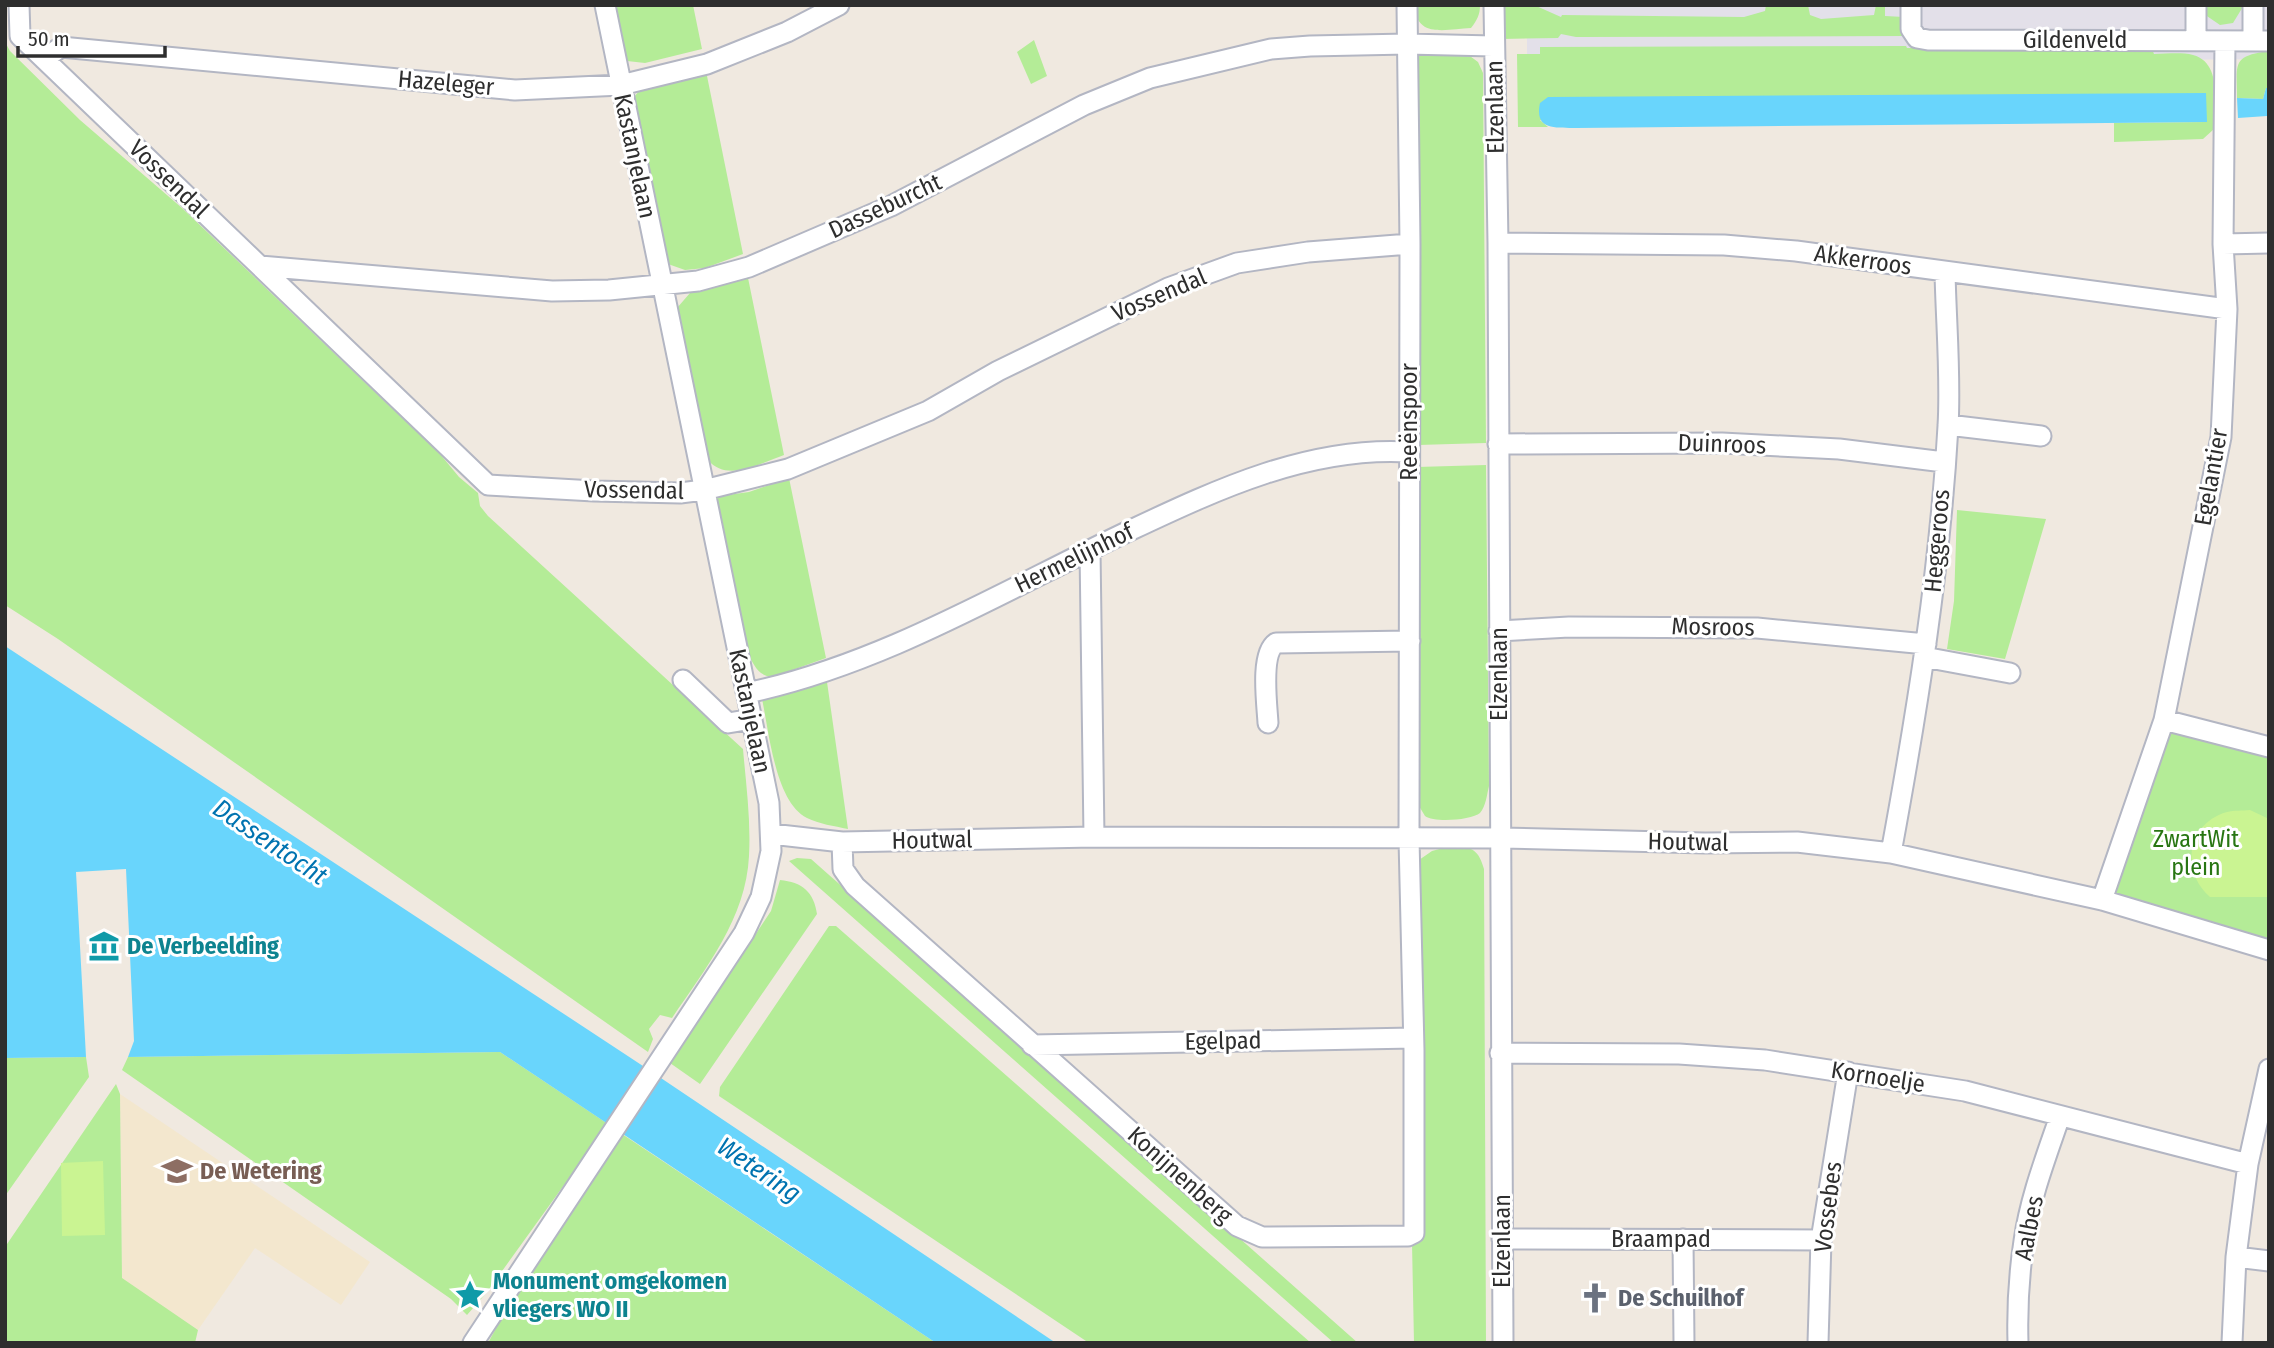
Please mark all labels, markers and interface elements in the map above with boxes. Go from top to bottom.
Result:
scale bar [18,14,164,58]
text: 50 m [28,26,70,52]
street label: Gildenveld [2023,26,2127,54]
street label: Elzenlaan [1480,60,1510,154]
street label: Hazeleger [397,65,496,101]
street label: Kastanjelaan [608,91,662,221]
street label: Vossendal [123,134,215,224]
street label: Dasseburcht [824,168,946,244]
street label: Akkerroos [1812,239,1914,281]
street label: Vossendal [1108,263,1210,327]
street label: Reeënspoor [1395,363,1423,481]
street label: Egelantier [2189,426,2233,528]
street label: Duinroos [1677,428,1767,460]
street label: Vossendal [584,475,684,505]
street label: Heggeroos [1919,488,1955,594]
street label: Hermelijnhof [1010,516,1139,599]
street label: Mosroos [1671,612,1755,642]
street label: Elzenlaan [1485,627,1513,721]
street label: Kastanjelaan [723,646,777,776]
water label: Dassentocht [207,792,333,892]
street label: Houtwal [891,825,973,855]
park label: ZwartWit plein [2153,825,2239,881]
street label: Houtwal [1647,827,1729,857]
museum icon: De Verbeelding [87,929,121,963]
place label: De Verbeelding [127,932,279,960]
street label: Egelpad [1184,1026,1262,1056]
street label: Kornoelje [1829,1056,1927,1098]
street label: Konijnenberg [1122,1121,1239,1230]
water label: Wetering [711,1131,807,1209]
school or university icon: De Wetering [160,1154,194,1188]
place label: De Wetering [200,1157,322,1185]
street label: Vossebes [1809,1160,1847,1254]
street label: Aalbes [2009,1193,2049,1263]
street label: Elzenlaan [1488,1194,1516,1288]
street label: Braampad [1611,1225,1711,1253]
place label: Monument omgekomen vliegers WO II [492,1267,727,1323]
place icon: Monument omgekomen vliegers WO II [453,1278,487,1312]
church icon: De Schuilhof [1578,1281,1612,1315]
place label: De Schuilhof [1618,1284,1746,1312]

